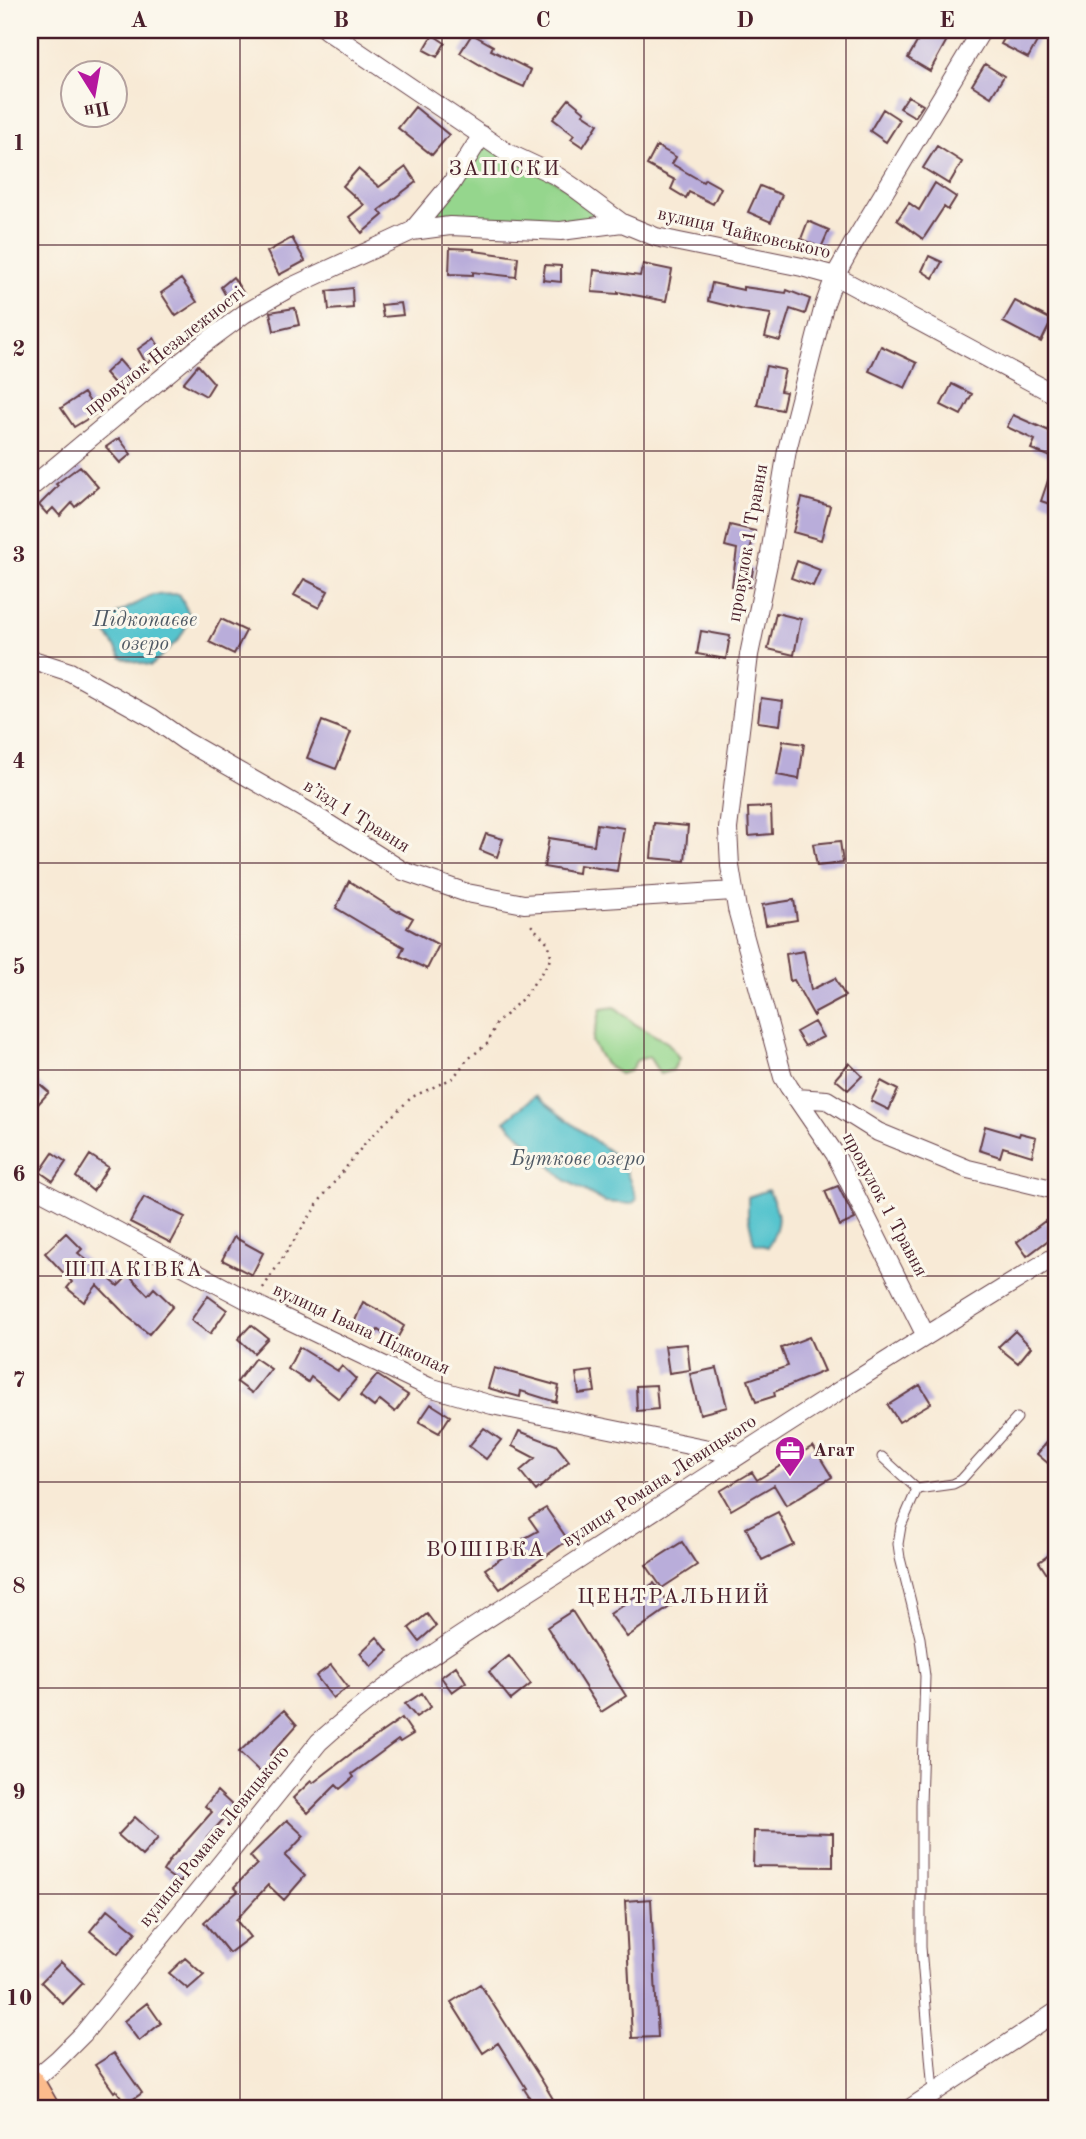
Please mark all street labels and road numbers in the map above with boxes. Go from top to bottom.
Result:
street label: вулиця Чайковського [656,205,832,263]
street label: провулок Незалежності [81,284,249,420]
street label: провулок 1 Травня [726,462,772,624]
street label: в’їзд 1 Травня [300,777,413,857]
street label: провулок 1 Травня [838,1130,930,1280]
street label: вулиця Івана Підкопая [270,1281,452,1379]
street label: вулиця Романа Левицького [560,1412,760,1552]
street label: вулиця Романа Левицького [136,1743,294,1931]

